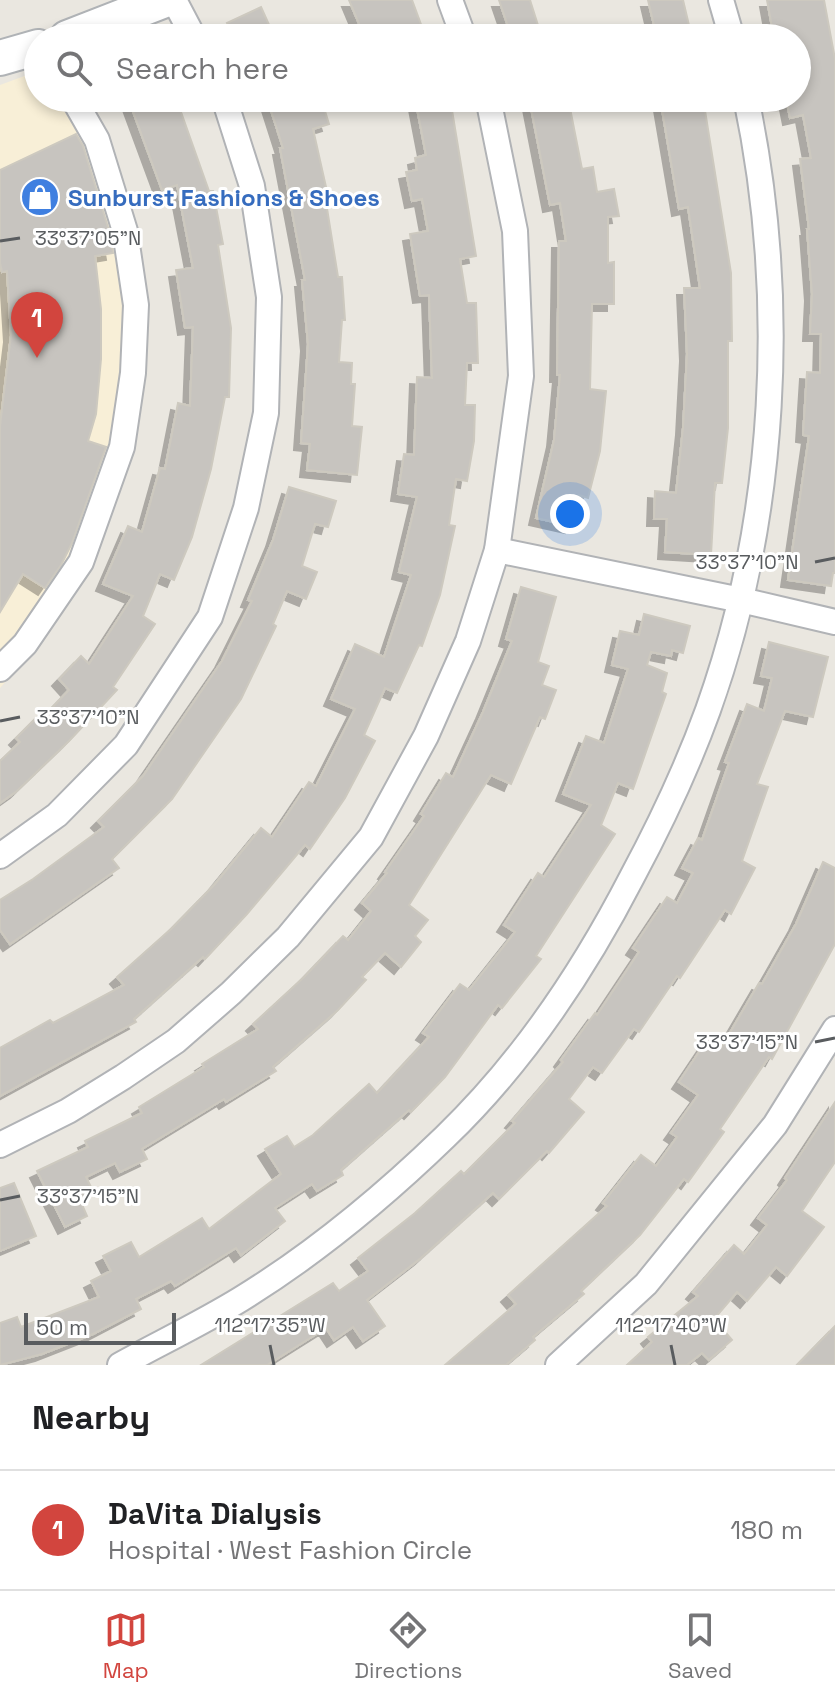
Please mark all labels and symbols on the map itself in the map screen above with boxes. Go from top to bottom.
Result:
shop icon: Sunburst Fashions & Shoes [19,176,61,218]
place label: Sunburst Fashions & Shoes [68,182,380,213]
text: 33°37'05"N [35,225,141,251]
pin: 1 [11,292,63,358]
your location [550,494,590,534]
text: 33°37'10"N [695,549,799,575]
text: 33°37'10"N [36,704,140,730]
text: 33°37'15"N [696,1029,798,1055]
text: 33°37'15"N [37,1183,139,1209]
scale bar [24,1309,176,1345]
text: 112°17'35"W [214,1312,326,1338]
text: 112°17'40"W [615,1312,727,1338]

